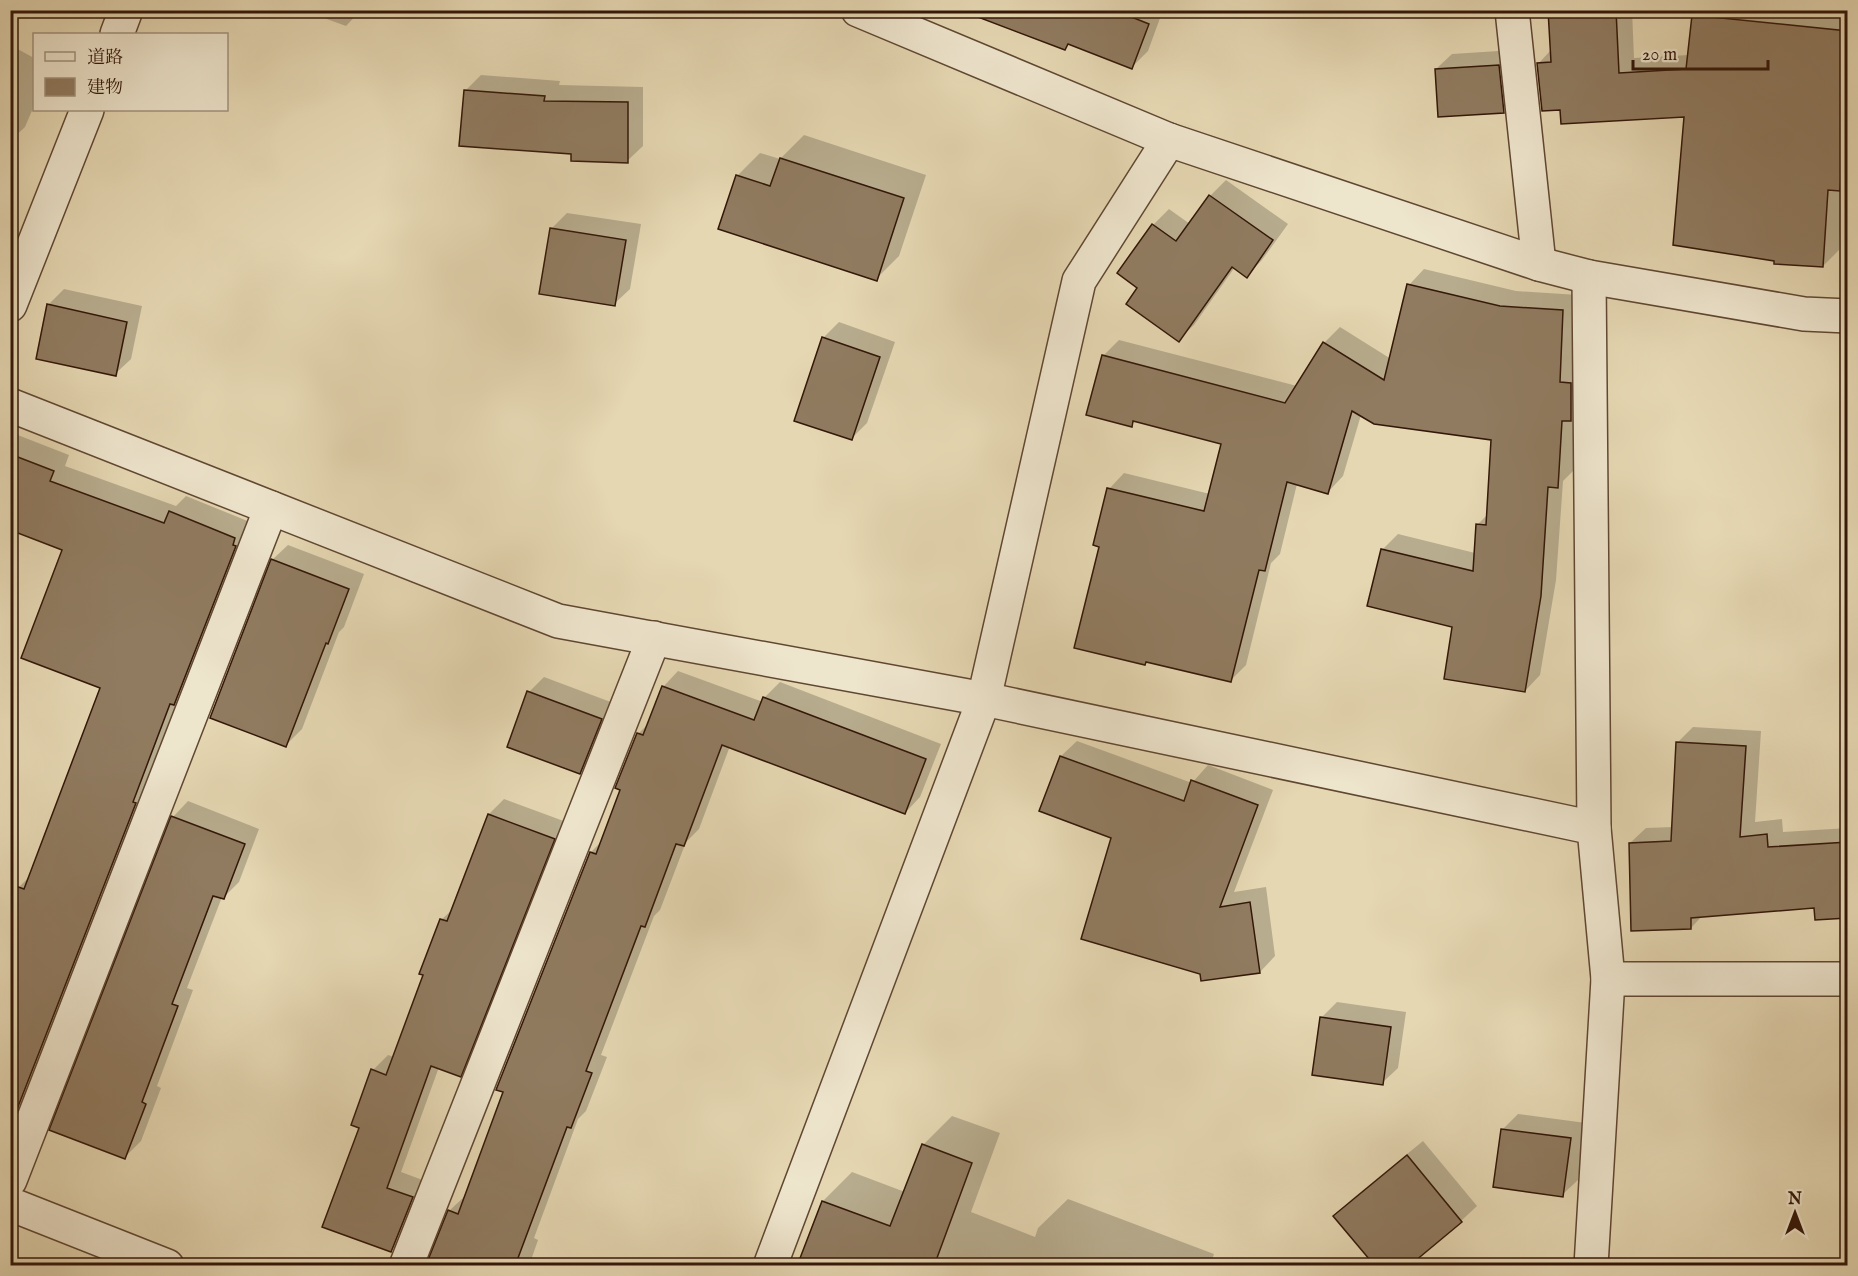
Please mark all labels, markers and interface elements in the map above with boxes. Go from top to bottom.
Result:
legend [33,33,228,111]
scale bar [1633,33,1768,71]
text: 20 m [1642,44,1677,67]
text: 道路 [87,47,123,70]
text: 建物 [87,77,123,100]
north arrow [1765,1183,1825,1243]
text: N [1787,1190,1802,1210]

